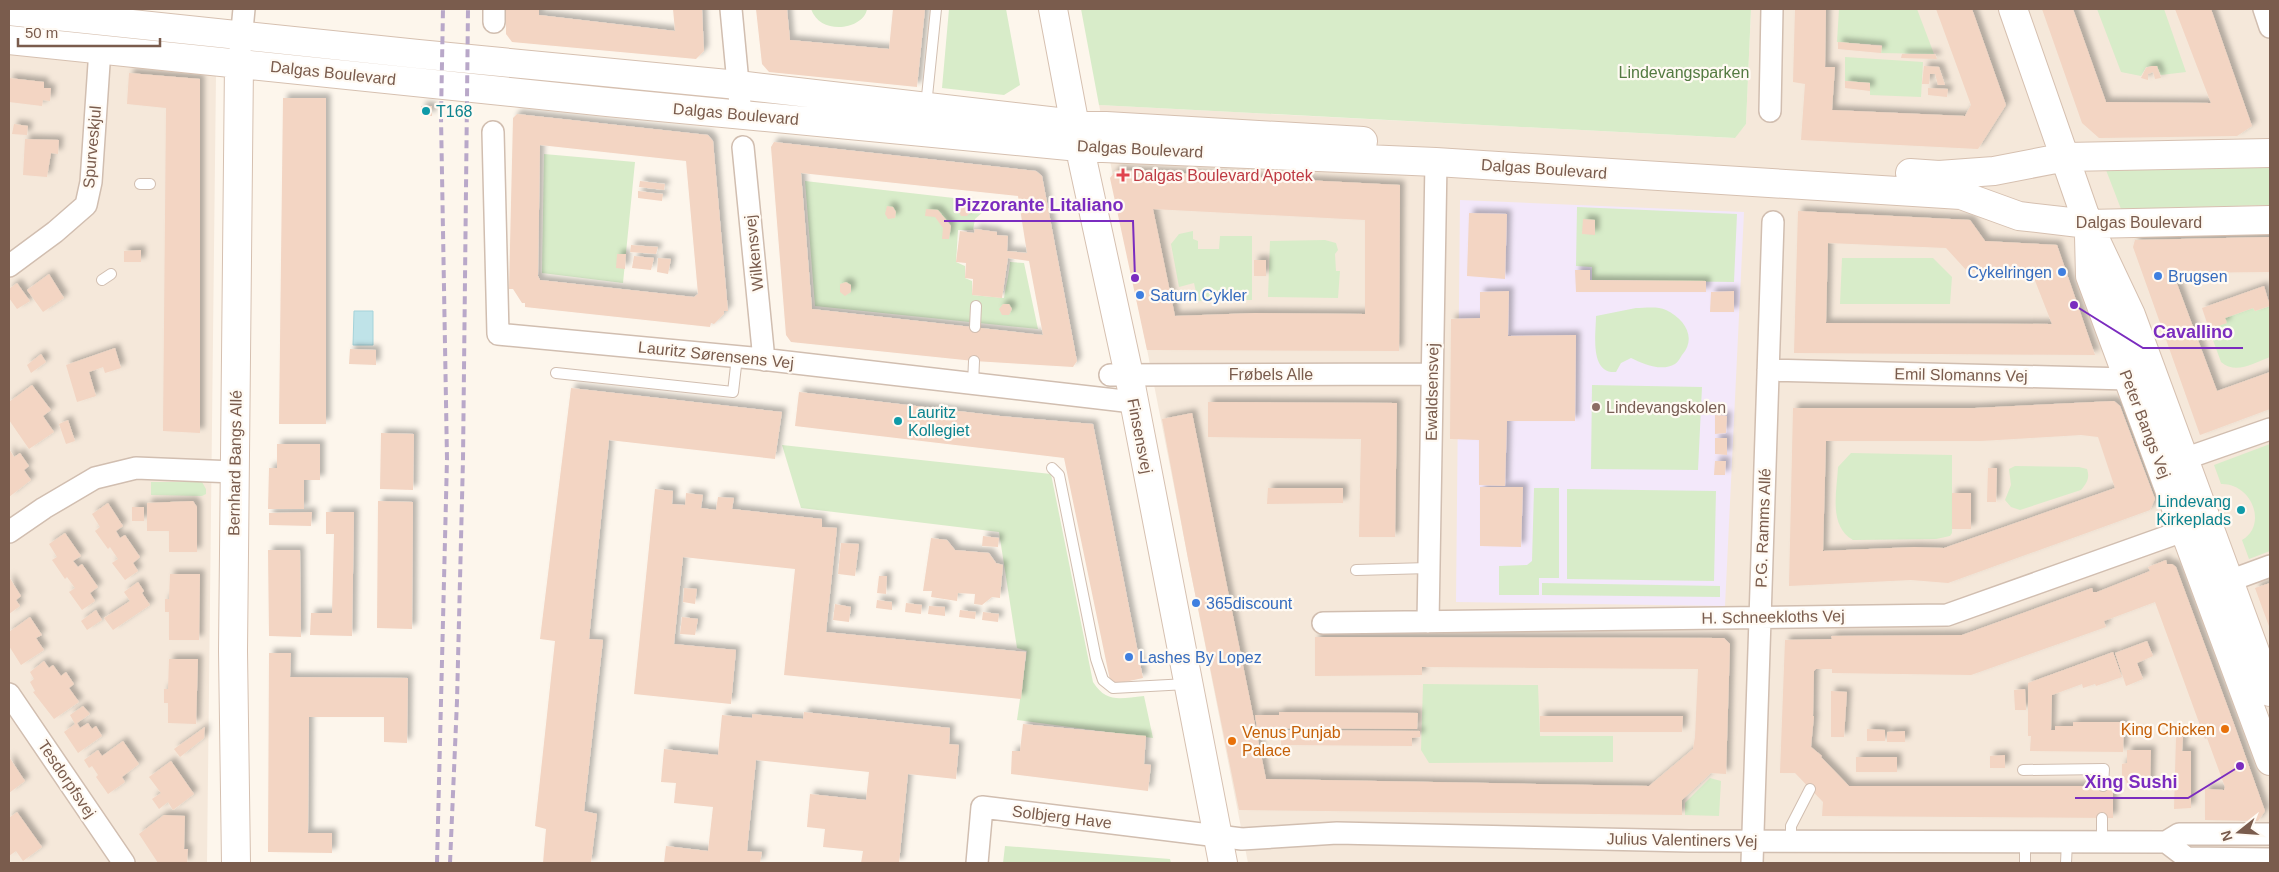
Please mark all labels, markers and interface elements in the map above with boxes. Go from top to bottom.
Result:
scale bar [18,15,160,47]
text: 50 m [25,24,58,41]
street label: Dalgas Boulevard [269,58,397,88]
park label: Lindevangsparken [1619,64,1749,81]
street label: Dalgas Boulevard [672,100,800,128]
place label: T168 [436,103,473,120]
street label: Spurveskjul [80,105,104,189]
marker: T168 [420,105,432,117]
street label: Dalgas Boulevard [1076,137,1204,161]
street label: Dalgas Boulevard [1480,156,1608,182]
place label: Dalgas Boulevard Apotek [1133,167,1314,184]
marker: Dalgas Boulevard Apotek [1117,169,1129,181]
callout: Pizzorante Litaliano [944,188,1133,221]
text: Pizzorante Litaliano [954,195,1124,215]
street label: Wilkensvej [742,214,766,292]
street label: Dalgas Boulevard [2076,214,2202,231]
place label: Cykelringen [1968,264,2052,281]
marker: Cykelringen [2056,266,2068,278]
place label: Brugsen [2168,268,2228,285]
marker: Brugsen [2152,270,2164,282]
place label: Saturn Cykler [1150,287,1248,304]
marker: Saturn Cykler [1134,289,1146,301]
callout: Cavallino [2143,315,2243,348]
text: Cavallino [2153,322,2233,342]
street label: Lauritz Sørensens Vej [637,338,795,372]
street label: Ewaldsensvej [1423,343,1441,441]
street label: Emil Slomanns Vej [1894,365,2028,385]
street label: Frøbels Alle [1229,366,1313,383]
street label: Peter Bangs Vej [2117,367,2173,481]
street label: Bernhard Bangs Allé [225,390,245,536]
street label: Finsensvej [1124,397,1156,475]
place label: Lindevangskolen [1606,399,1726,416]
marker: Lindevangskolen [1590,401,1602,413]
place label: Lauritz Kollegiet [908,404,970,439]
marker: Lauritz Kollegiet [892,415,904,427]
street label: P.G. Ramms Allé [1752,468,1774,588]
place label: Lindevang Kirkeplads [2156,493,2231,528]
marker: Lindevang Kirkeplads [2235,504,2247,516]
place label: 365discount [1206,595,1293,612]
marker: 365discount [1190,597,1202,609]
street label: H. Schneekloths Vej [1701,607,1845,627]
place label: Lashes By Lopez [1139,649,1262,666]
marker: Lashes By Lopez [1123,651,1135,663]
place label: King Chicken [2121,721,2215,738]
marker: King Chicken [2219,723,2231,735]
place label: Venus Punjab Palace [1242,724,1341,759]
marker: Venus Punjab Palace [1226,735,1238,747]
street label: Tesdorpfsvej [35,737,99,821]
callout: Xing Sushi [2075,765,2188,798]
text: Xing Sushi [2084,772,2178,792]
street label: Solbjerg Have [1011,802,1113,832]
north arrow [2214,807,2264,857]
text: N [2217,829,2236,843]
street label: Julius Valentiners Vej [1606,830,1758,850]

